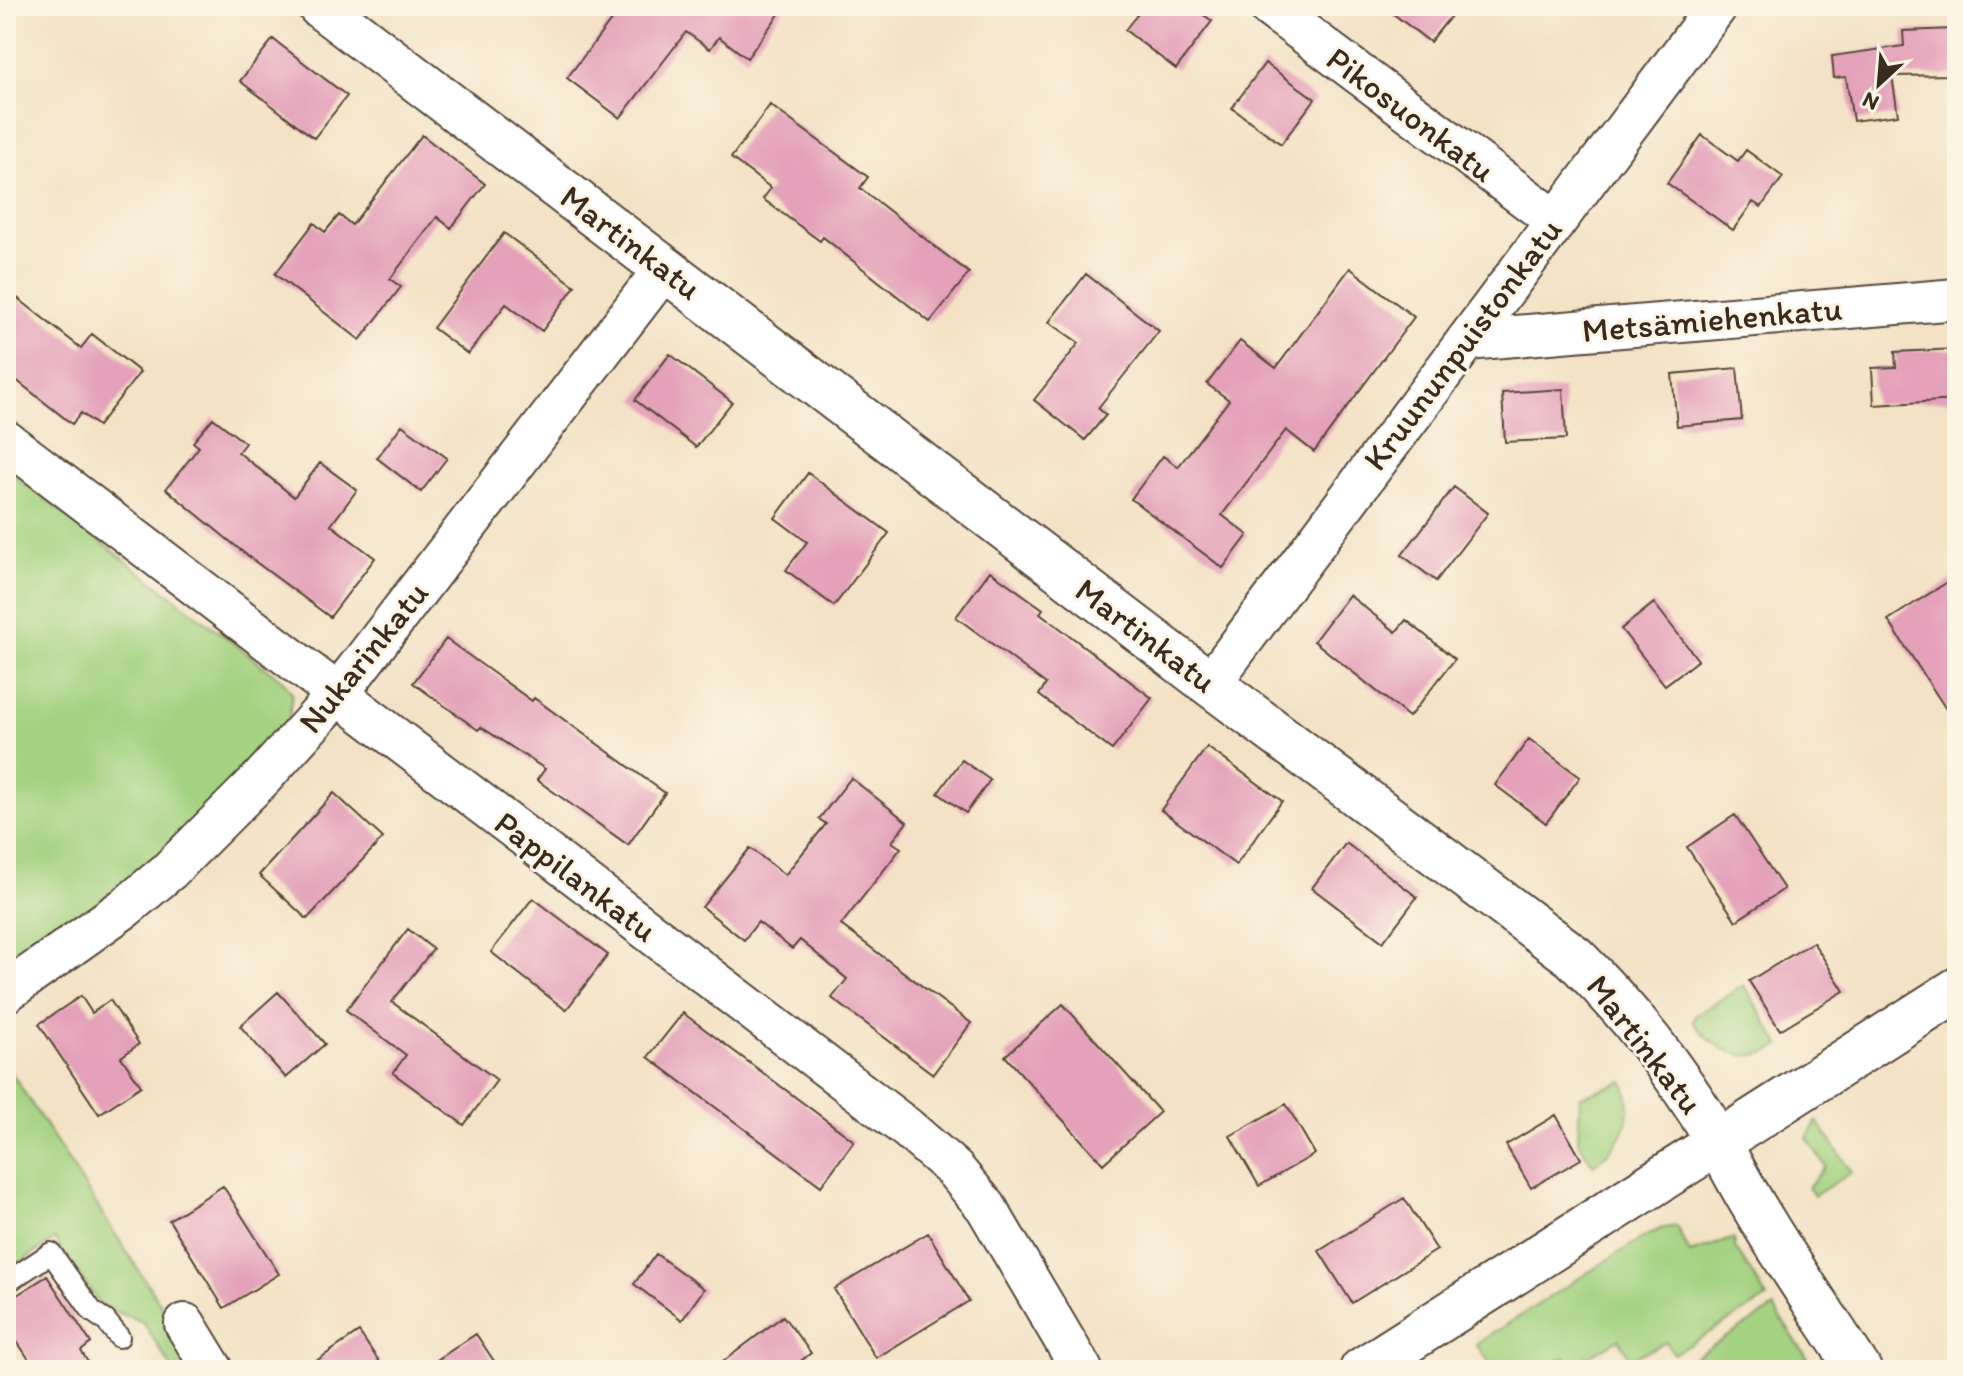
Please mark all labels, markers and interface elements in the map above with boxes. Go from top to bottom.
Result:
street label: Pikosuonkatu [1319,38,1503,191]
north arrow [1839,44,1919,124]
text: N [1858,86,1883,117]
street label: Martinkatu [552,176,709,309]
street label: Kruununpuistonkatu [1354,210,1570,478]
street label: Metsämiehenkatu [1580,288,1844,351]
street label: Martinkatu [1067,569,1224,702]
street label: Nukarinkatu [290,573,437,741]
street label: Pappilankatu [487,802,665,951]
street label: Martinkatu [1578,967,1712,1122]

